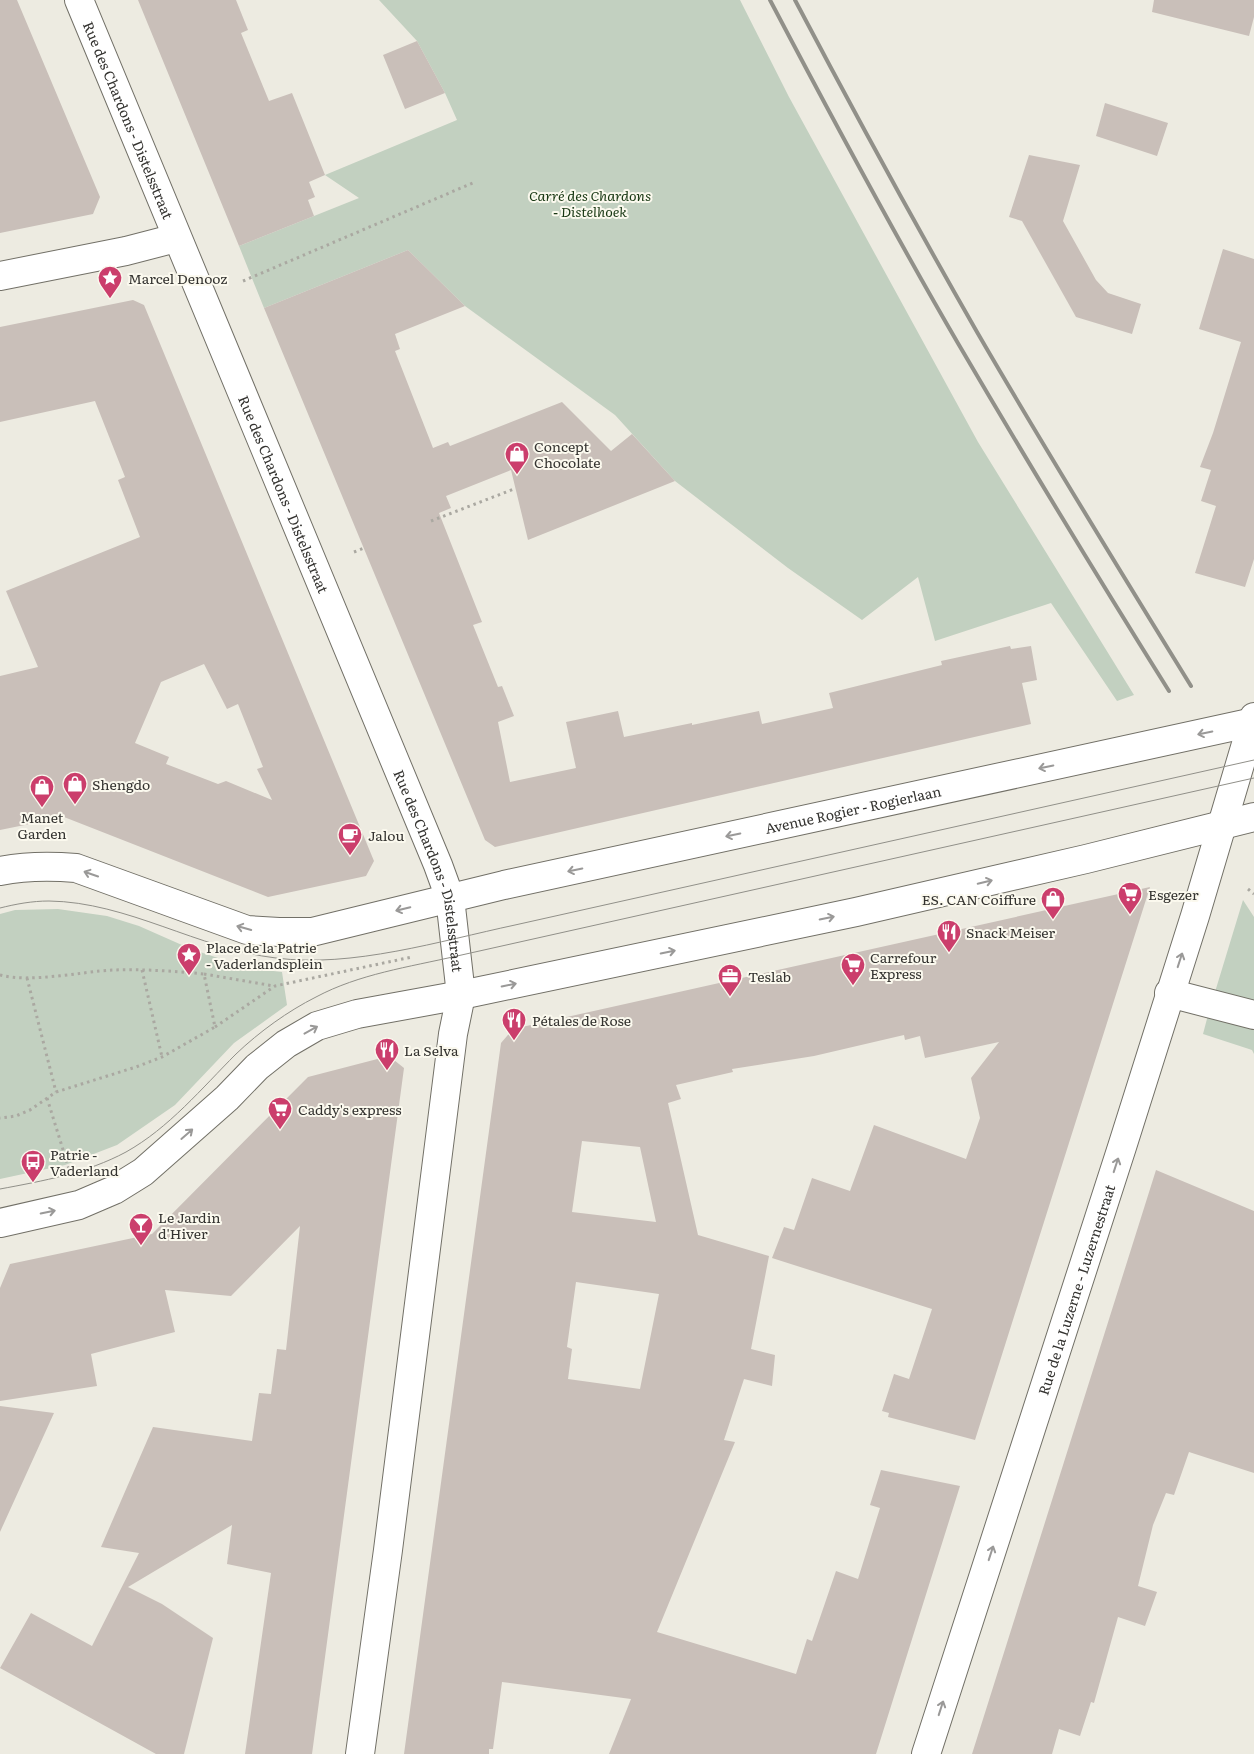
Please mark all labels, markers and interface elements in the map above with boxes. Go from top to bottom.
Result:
street label: Rue des Chardons - Distelsstraat [79,18,179,222]
park label: Carré des Chardons - Distelhoek [529,185,651,221]
place icon: Marcel Denooz [97,265,123,299]
place label: Marcel Denooz [128,268,227,288]
street label: Rue des Chardons - Distelsstraat [234,392,334,596]
place label: Concept Chocolate [534,436,601,472]
shop icon: Concept Chocolate [504,441,530,475]
one-way arrow [1197,728,1213,738]
one-way arrow [1039,763,1055,772]
street label: Rue des Chardons - Distelsstraat [389,766,468,974]
shop icon: Shengdo [62,771,88,805]
shop icon: Manet Garden [29,774,55,808]
place label: Shengdo [92,774,150,794]
street label: Avenue Rogier - Rogierlaan [763,780,943,838]
place label: Manet Garden [17,807,67,843]
cafe icon: Jalou [337,822,363,856]
place label: Jalou [368,825,404,845]
one-way arrow [726,831,742,840]
one-way arrow [567,866,583,875]
one-way arrow [83,868,99,878]
one-way arrow [977,877,993,886]
supermarket icon: Esgezer [1117,881,1143,915]
place label: Esgezer [1148,884,1199,904]
shop icon: ES. CAN Coiffure [1040,886,1066,920]
place label: ES. CAN Coiffure [922,889,1036,909]
one-way arrow [395,905,411,914]
one-way arrow [818,913,834,922]
restaurant icon: Snack Meiser [936,919,962,953]
place label: Snack Meiser [966,922,1055,942]
one-way arrow [236,923,252,932]
place label: Place de la Patrie - Vaderlandsplein [206,937,323,973]
place icon: Place de la Patrie - Vaderlandsplein [176,942,202,976]
one-way arrow [659,946,675,956]
place label: Carrefour Express [870,947,937,983]
supermarket icon: Carrefour Express [840,952,866,986]
one-way arrow [1176,952,1186,968]
office icon: Teslab [717,963,743,997]
place label: Teslab [748,966,791,986]
one-way arrow [500,980,516,989]
restaurant icon: Pétales de Rose [501,1007,527,1041]
place label: Pétales de Rose [532,1010,631,1030]
one-way arrow [303,1025,318,1035]
restaurant icon: La Selva [374,1037,400,1071]
place label: La Selva [404,1040,459,1060]
supermarket icon: Caddy's express [267,1096,293,1130]
place label: Caddy's express [298,1099,402,1119]
one-way arrow [180,1128,193,1140]
place label: Patrie - Vaderland [50,1144,119,1180]
bus stop icon: Patrie - Vaderland [20,1149,46,1183]
one-way arrow [1112,1157,1122,1173]
street label: Rue de la Luzerne - Luzernestraat [1033,1181,1119,1397]
one-way arrow [39,1207,55,1217]
place label: Le Jardin d'Hiver [158,1207,221,1243]
bar icon: Le Jardin d'Hiver [128,1212,154,1246]
one-way arrow [987,1546,996,1561]
one-way arrow [937,1700,946,1716]

